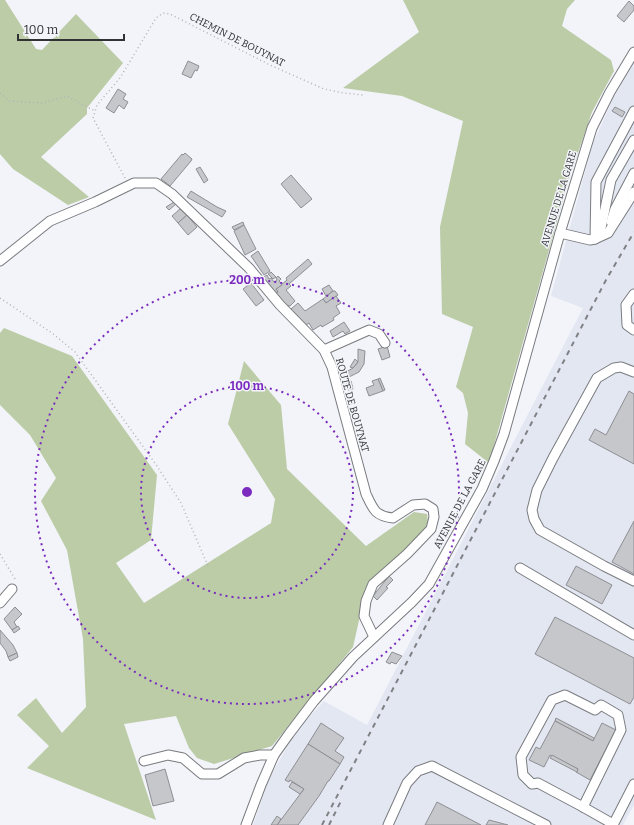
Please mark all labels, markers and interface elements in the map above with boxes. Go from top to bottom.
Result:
street label: CHEMIN DE BOUYNAT [187,11,287,69]
scale bar [18,16,124,42]
text: 100 m [24,23,59,37]
street label: AVENUE DE LA GARE [539,150,579,248]
text: 200 m [229,273,265,287]
street label: ROUTE DE BOUYNAT [333,356,371,454]
text: 100 m [230,379,265,393]
street label: AVENUE DE LA GARE [431,457,489,551]
centre of rings [240,485,254,499]

